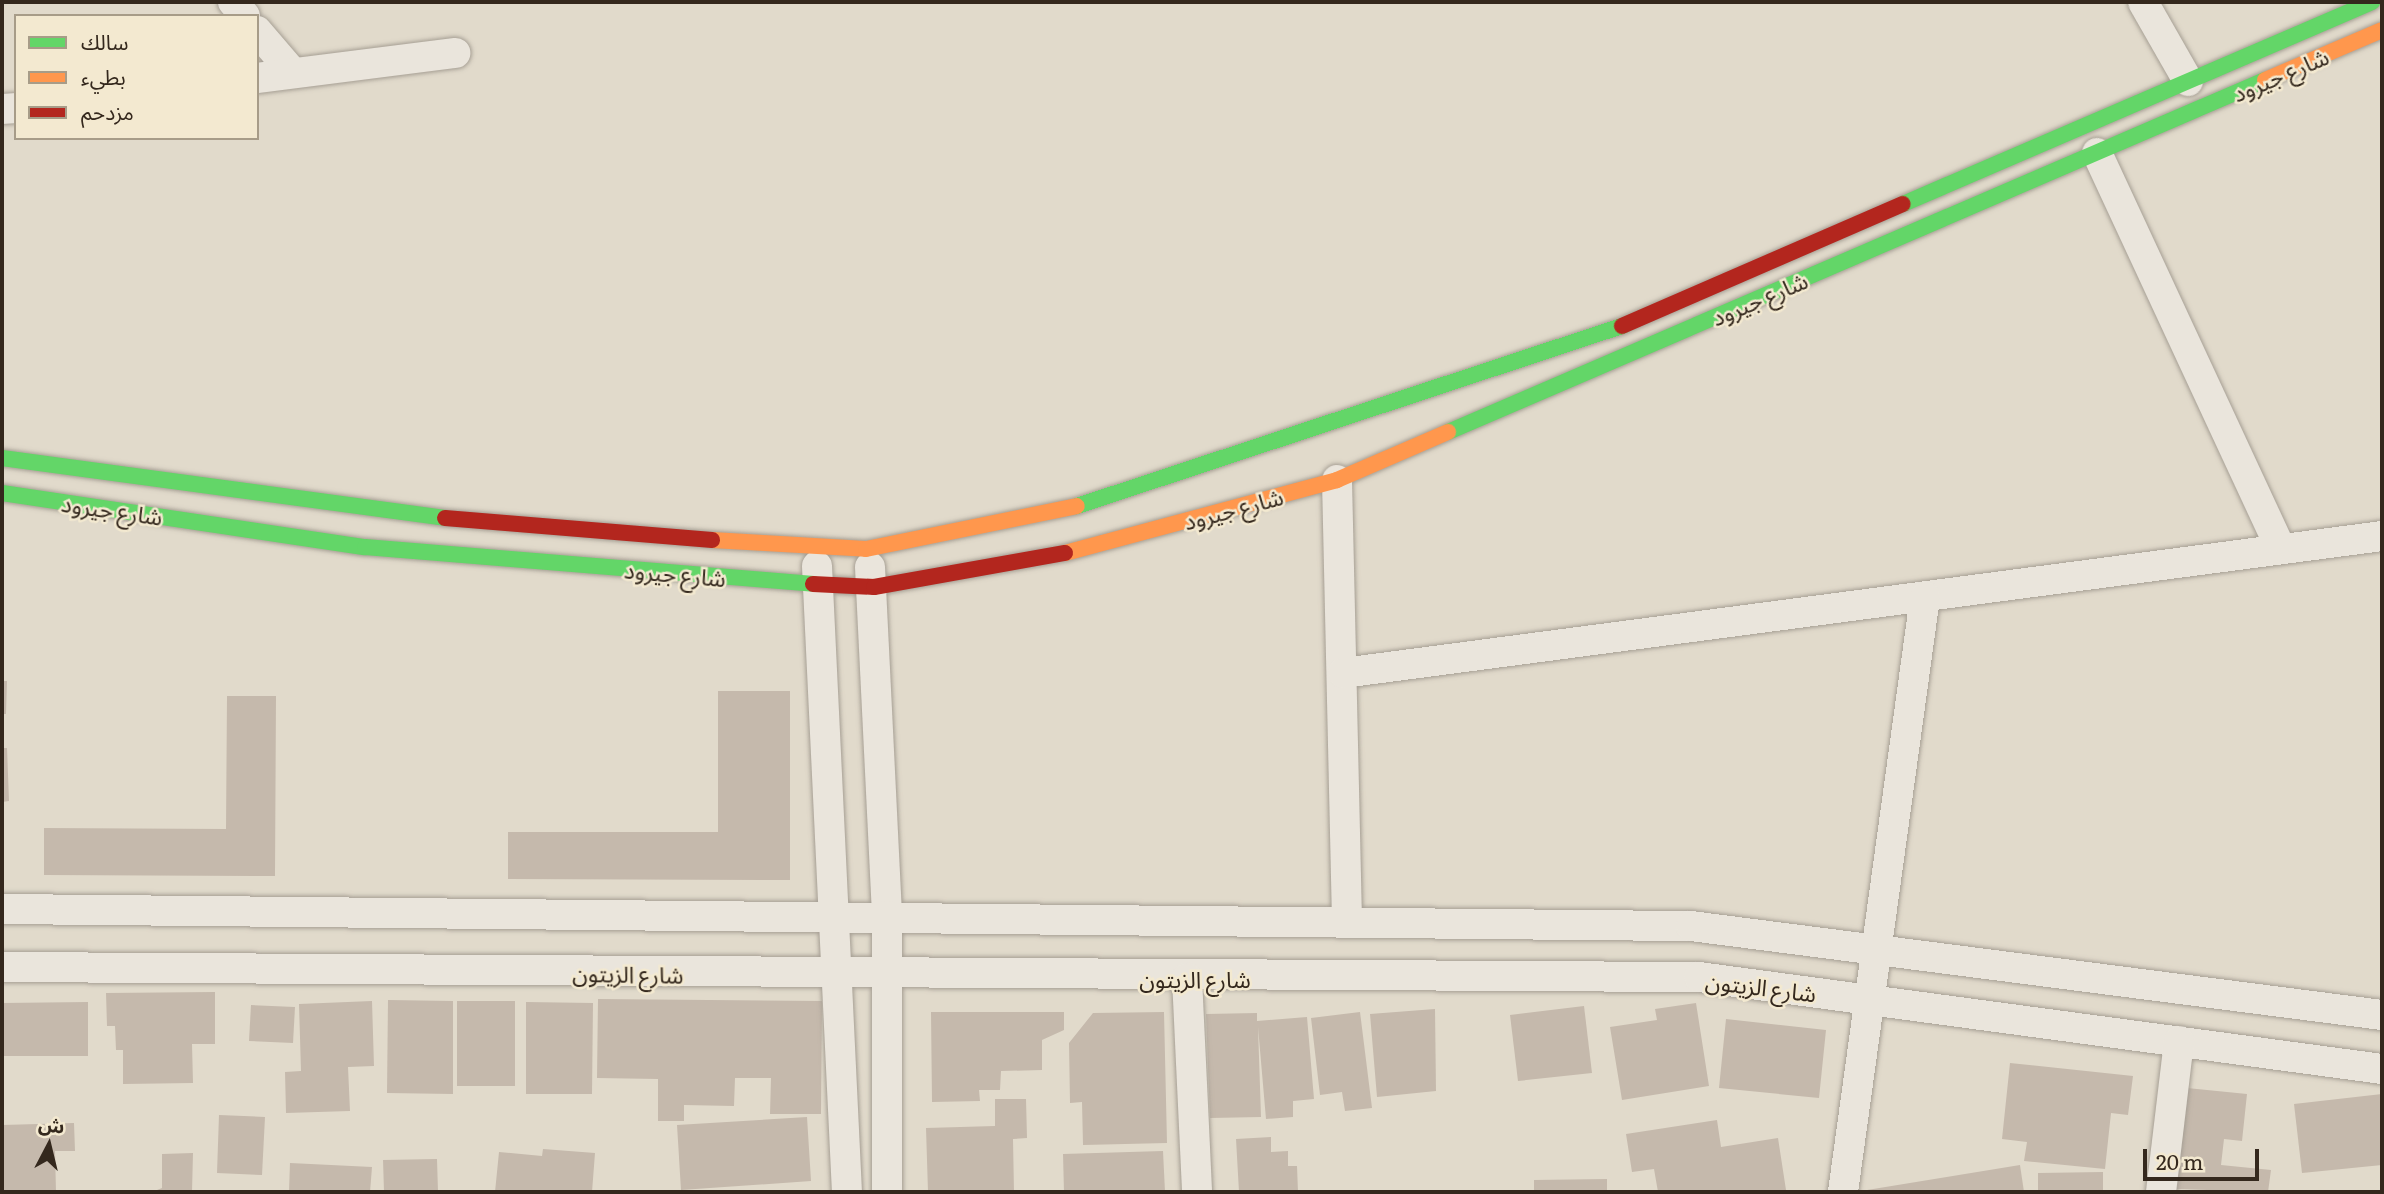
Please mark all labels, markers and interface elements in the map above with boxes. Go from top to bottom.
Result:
legend [14,14,259,140]
text: سالك [81,25,128,56]
street label: شارع جيرود [2228,41,2332,107]
text: بطيء [81,60,126,91]
text: مزدحم [81,95,134,126]
street label: شارع جيرود [1707,265,1811,331]
street label: شارع جيرود [1180,481,1286,535]
street label: شارع جيرود [60,488,164,530]
street label: شارع جيرود [623,555,727,591]
street label: شارع الزيتون [572,958,684,988]
street label: شارع الزيتون [1139,964,1251,992]
street label: شارع الزيتون [1704,966,1818,1006]
text: ش [37,1109,66,1140]
north arrow [14,1110,84,1180]
scale bar [2146,1134,2262,1178]
text: 20 m [2156,1145,2203,1176]

